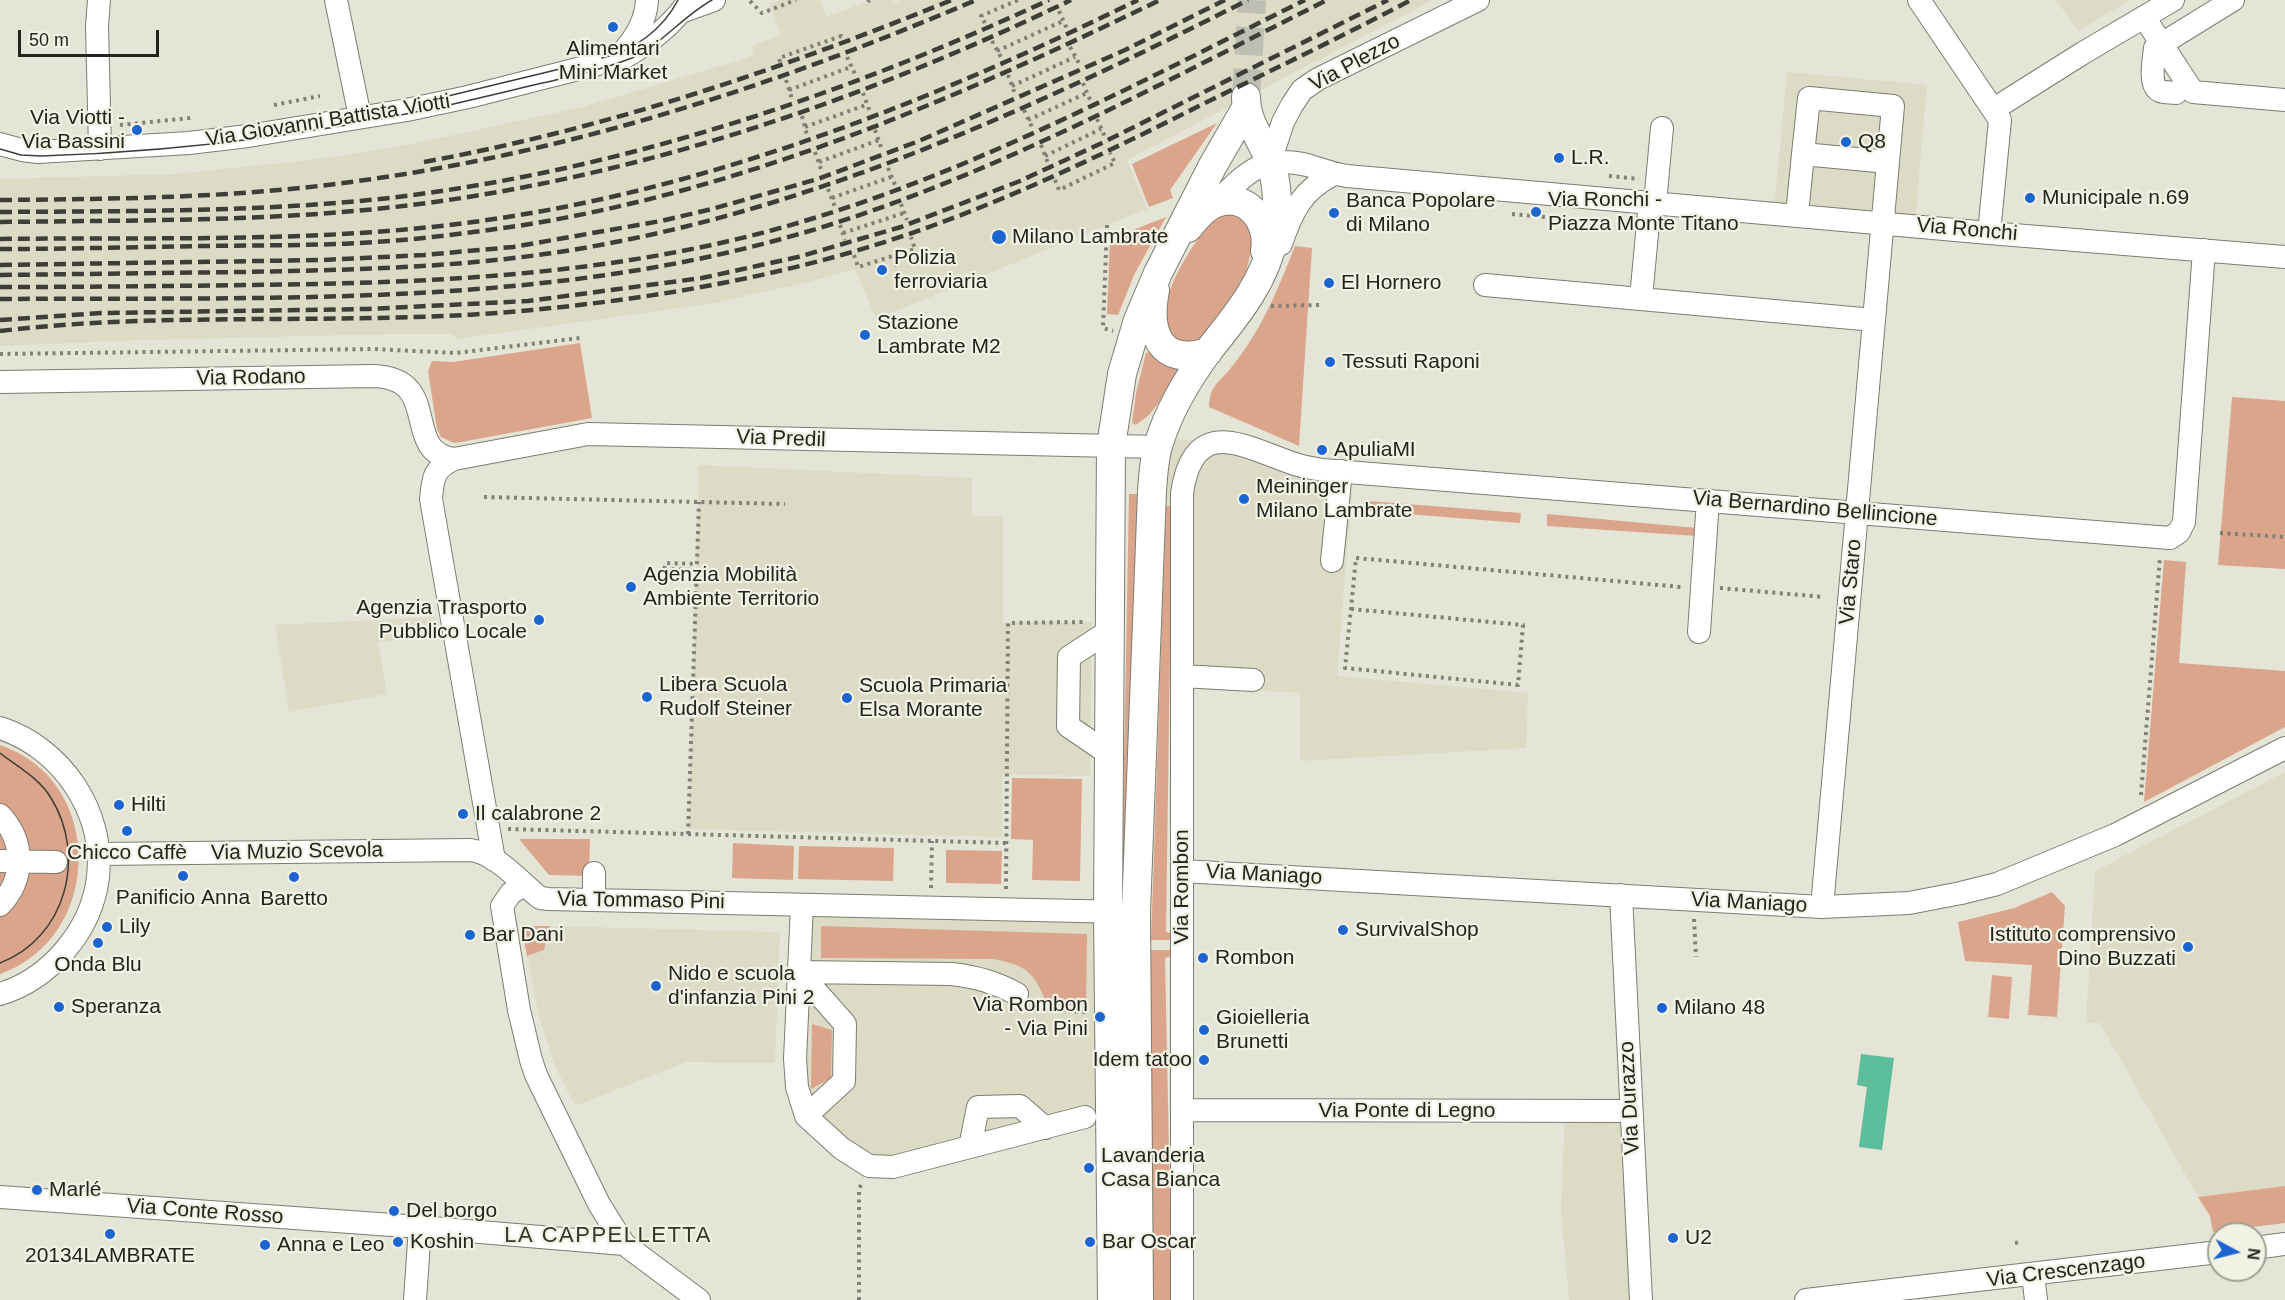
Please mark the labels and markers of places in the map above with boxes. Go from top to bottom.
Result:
marker: Alimentari Mini Market [606,20,620,34]
place label: Alimentari Mini Market [559,36,667,86]
place label: Via Viotti - Via Bassini [21,105,125,155]
marker: Via Viotti - Via Bassini [130,123,144,137]
place label: Q8 [1858,129,1886,155]
marker: Q8 [1839,135,1853,149]
place label: L.R. [1571,145,1610,171]
marker: L.R. [1552,151,1566,165]
place label: Municipale n.69 [2042,185,2189,211]
place label: Via Ronchi - Piazza Monte Titano [1548,187,1739,237]
place label: Banca Popolare di Milano [1346,188,1495,238]
marker: Municipale n.69 [2023,191,2037,205]
marker: Via Ronchi - Piazza Monte Titano [1529,205,1543,219]
marker: Banca Popolare di Milano [1327,206,1341,220]
place label: Milano Lambrate [1012,224,1168,250]
marker: Milano Lambrate [990,228,1008,246]
place label: Polizia ferroviaria [894,245,987,295]
marker: Polizia ferroviaria [875,263,889,277]
place label: El Hornero [1341,270,1441,296]
marker: El Hornero [1322,276,1336,290]
place label: Stazione Lambrate M2 [877,310,1001,360]
marker: Stazione Lambrate M2 [858,328,872,342]
place label: Tessuti Raponi [1342,349,1480,375]
marker: Tessuti Raponi [1323,355,1337,369]
place label: ApuliaMI [1334,437,1416,463]
marker: ApuliaMI [1315,443,1329,457]
place label: Meininger Milano Lambrate [1256,474,1412,524]
marker: Meininger Milano Lambrate [1237,492,1251,506]
place label: Agenzia Mobilità Ambiente Territorio [643,562,819,612]
marker: Agenzia Mobilità Ambiente Territorio [624,580,638,594]
place label: Agenzia Trasporto Pubblico Locale [356,595,527,645]
marker: Agenzia Trasporto Pubblico Locale [532,613,546,627]
place label: Libera Scuola Rudolf Steiner [659,672,792,722]
place label: Scuola Primaria Elsa Morante [859,673,1007,723]
marker: Libera Scuola Rudolf Steiner [640,690,654,704]
marker: Scuola Primaria Elsa Morante [840,691,854,705]
place label: Hilti [131,792,166,818]
marker: Hilti [112,798,126,812]
place label: Il calabrone 2 [475,801,601,827]
marker: Il calabrone 2 [456,807,470,821]
marker: Chicco Caffè [120,824,134,838]
place label: Chicco Caffè [67,840,187,866]
marker: Panificio Anna [176,869,190,883]
marker: Baretto [287,870,301,884]
place label: Panificio Anna [116,885,250,911]
place label: Baretto [260,886,328,912]
place label: Lily [119,914,151,940]
place label: SurvivalShop [1355,917,1479,943]
marker: Lily [100,920,114,934]
place label: Bar Dani [482,922,564,948]
place label: Istituto comprensivo Dino Buzzati [1989,922,2176,972]
marker: SurvivalShop [1336,923,1350,937]
marker: Bar Dani [463,928,477,942]
marker: Onda Blu [91,936,105,950]
marker: Istituto comprensivo Dino Buzzati [2181,940,2195,954]
place label: Rombon [1215,945,1294,971]
marker: Rombon [1196,951,1210,965]
place label: Onda Blu [54,952,142,978]
place label: Nido e scuola d'infanzia Pini 2 [668,961,814,1011]
marker: Nido e scuola d'infanzia Pini 2 [649,979,663,993]
place label: Via Rombon - Via Pini [973,992,1088,1042]
place label: Speranza [71,994,161,1020]
place label: Milano 48 [1674,995,1765,1021]
marker: Speranza [52,1000,66,1014]
marker: Milano 48 [1655,1001,1669,1015]
place label: Gioielleria Brunetti [1216,1005,1309,1055]
marker: Via Rombon - Via Pini [1093,1010,1107,1024]
marker: Gioielleria Brunetti [1197,1023,1211,1037]
place label: Idem tatoo [1093,1047,1192,1073]
marker: Idem tatoo [1197,1053,1211,1067]
place label: Lavanderia Casa Bianca [1101,1143,1220,1193]
marker: Lavanderia Casa Bianca [1082,1161,1096,1175]
place label: Marlé [49,1177,102,1203]
marker: Marlé [30,1183,44,1197]
place label: Del borgo [406,1198,497,1224]
marker: Del borgo [387,1204,401,1218]
place label: U2 [1685,1225,1712,1251]
marker: 20134LAMBRATE [103,1227,117,1241]
place label: Koshin [410,1229,474,1255]
place label: Bar Oscar [1102,1229,1197,1255]
marker: U2 [1666,1231,1680,1245]
place label: Anna e Leo [277,1232,384,1258]
marker: Koshin [391,1235,405,1249]
marker: Bar Oscar [1083,1235,1097,1249]
marker: Anna e Leo [258,1238,272,1252]
place label: 20134LAMBRATE [25,1243,195,1269]

